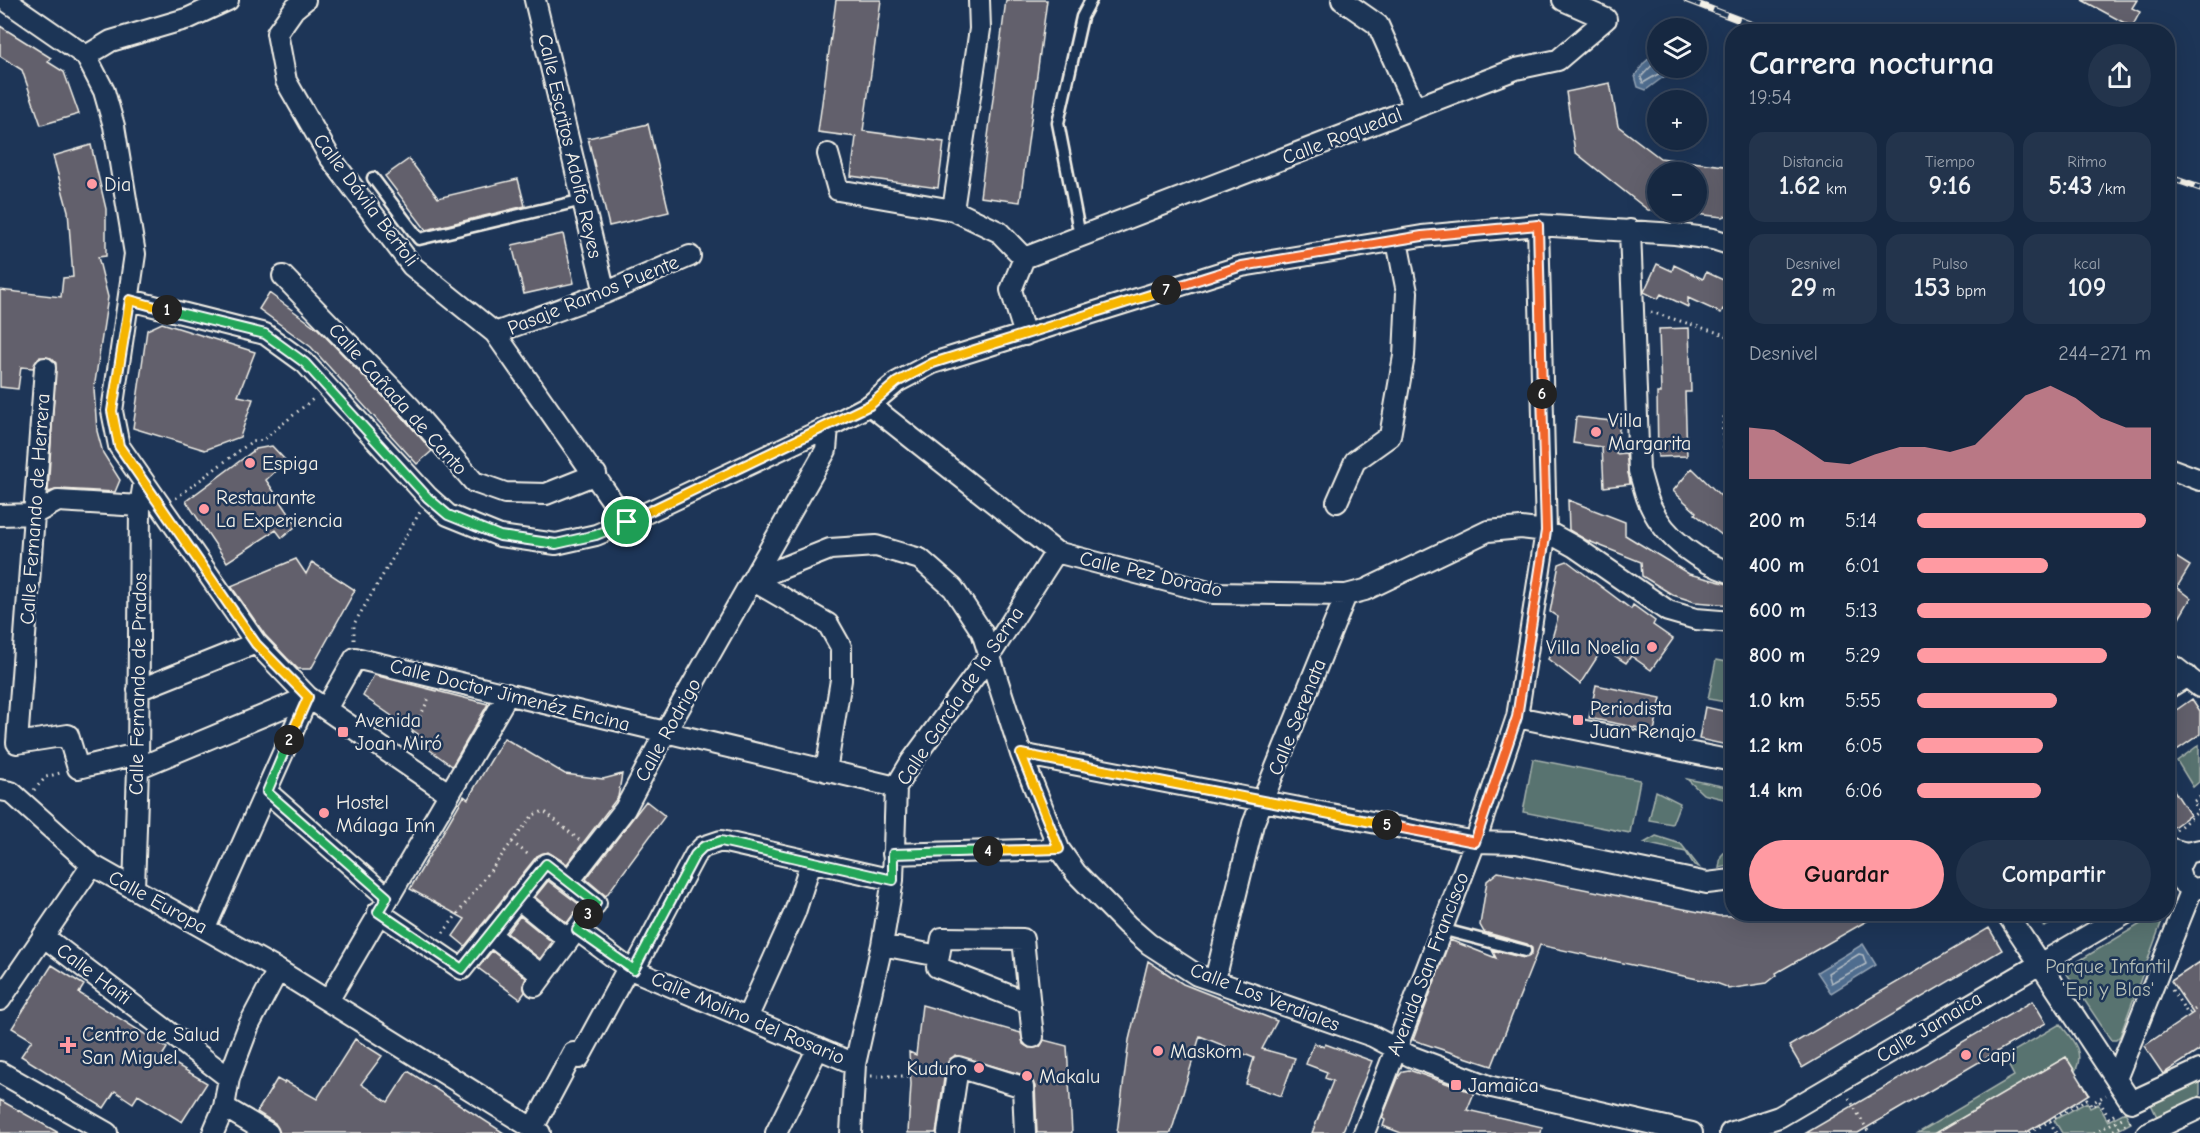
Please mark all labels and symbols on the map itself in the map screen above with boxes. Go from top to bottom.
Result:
street label: Calle Escritos Adolfo Reyes [533,32,607,260]
street label: Calle Roquedal [1279,103,1405,169]
street label: Calle Dávila Bertoli [309,129,423,271]
place label: Dia [104,173,131,196]
marker: Dia [85,177,99,191]
street label: Pasaje Ramos Puente [504,250,682,340]
pin: 7 [1151,275,1181,305]
pin: 1 [152,295,182,325]
street label: Calle Cañada de Canto [324,318,472,480]
pin: 6 [1527,379,1557,409]
street label: Calle Fernando de Herrera [15,393,55,625]
place label: Villa Margarita [1608,409,1691,455]
marker: Villa Margarita [1589,425,1603,439]
place label: Espiga [262,452,318,475]
marker: Espiga [243,456,257,470]
place label: Restaurante La Experiencia [216,486,343,532]
pin [601,496,652,547]
marker: Restaurante La Experiencia [197,502,211,516]
street label: Calle Pez Dorado [1077,546,1225,602]
street label: Calle Fernando de Prados [125,573,151,795]
street label: Calle García de la Serna [892,602,1028,790]
place label: Villa Noelia [1546,636,1640,659]
marker: Villa Noelia [1645,640,1659,654]
street label: Calle Doctor Jimenéz Encina [388,654,632,736]
street label: Calle Serenata [1263,655,1331,779]
street label: Calle Rodrigo [630,674,706,786]
place label: Periodista Juan Renajo [1590,697,1696,743]
place label: Avenida Joan Miró [355,709,442,755]
marker: Periodista Juan Renajo [1571,713,1585,727]
pin: 2 [274,725,304,755]
marker: Avenida Joan Miró [336,725,350,739]
place label: Hostel Málaga Inn [336,791,435,837]
marker: Hostel Málaga Inn [317,806,331,820]
pin: 5 [1372,810,1402,840]
pin: 4 [973,836,1003,866]
street label: Calle Europa [105,865,211,939]
street label: Avenida San Francisco [1382,869,1474,1059]
pin: 3 [573,899,603,929]
street label: Calle Haiti [52,938,136,1010]
park label: Parque Infantil 'Epi y Blas' [2045,955,2171,1001]
street label: Calle Los Verdiales [1187,958,1343,1036]
street label: Calle Molino del Rosario [648,967,848,1069]
street label: Calle Jamaica [1872,987,1986,1067]
place label: Centro de Salud San Miguel [82,1023,220,1069]
marker: Centro de Salud San Miguel [59,1036,77,1054]
place label: Maskom [1170,1040,1242,1063]
marker: Maskom [1151,1044,1165,1058]
place label: Capi [1978,1044,2016,1067]
marker: Capi [1959,1048,1973,1062]
place label: Kuduro [907,1057,967,1080]
marker: Kuduro [972,1061,986,1075]
place label: Makalu [1039,1065,1100,1088]
marker: Makalu [1020,1069,1034,1083]
place label: Jamaica [1468,1074,1539,1097]
marker: Jamaica [1449,1078,1463,1092]

